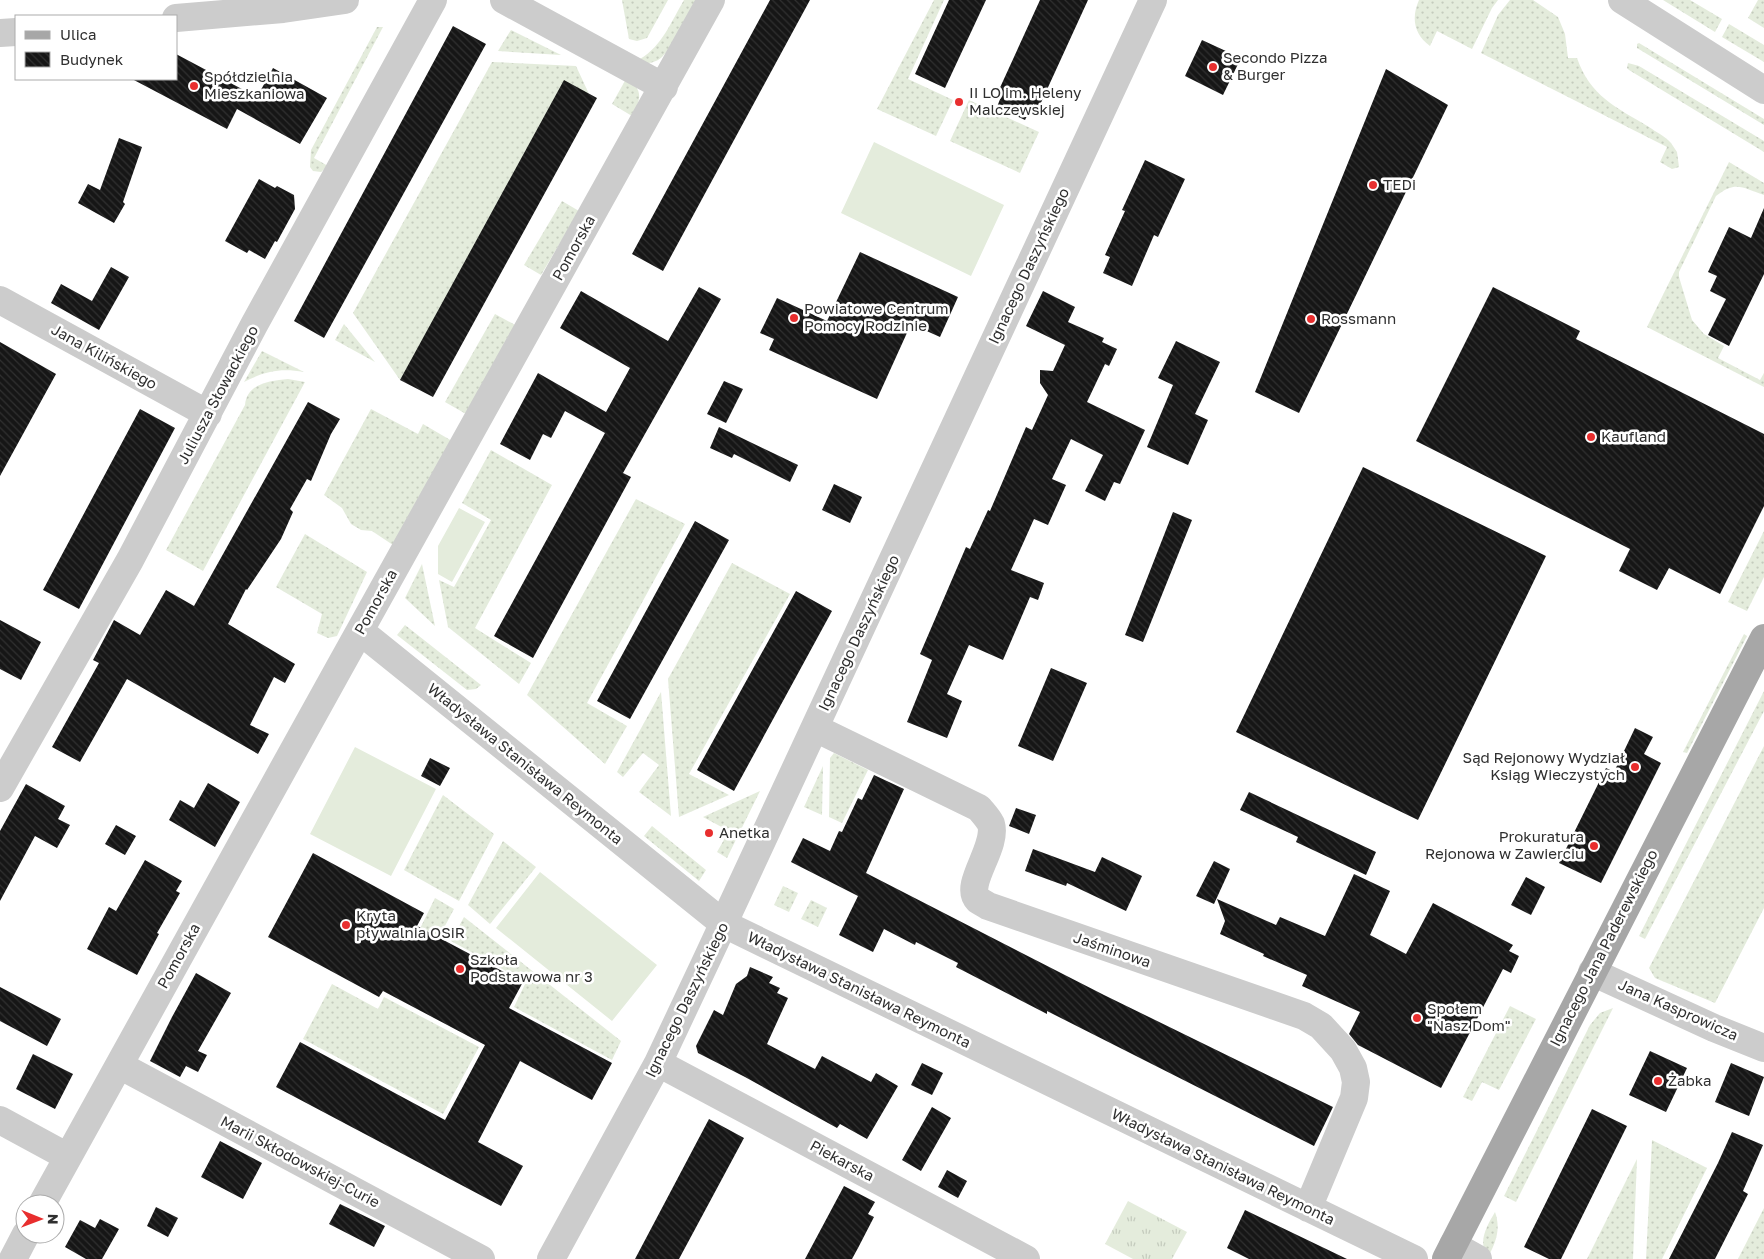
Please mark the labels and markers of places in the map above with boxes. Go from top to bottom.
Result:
place label: Secondo Pizza & Burger [1223,48,1327,83]
marker: Secondo Pizza & Burger [1207,61,1219,73]
place label: Spółdzielnia Mieszkaniowa [204,67,304,102]
marker: Spółdzielnia Mieszkaniowa [188,80,200,92]
place label: II LO im. Heleny Malczewskiej [969,83,1082,118]
marker: II LO im. Heleny Malczewskiej [953,96,965,108]
place label: TEDi [1383,175,1416,193]
marker: TEDi [1367,179,1379,191]
place label: Powiatowe Centrum Pomocy Rodzinie [804,299,949,334]
place label: Rossmann [1321,309,1396,327]
marker: Powiatowe Centrum Pomocy Rodzinie [788,312,800,324]
marker: Rossmann [1305,313,1317,325]
place label: Kaufland [1601,427,1666,445]
marker: Kaufland [1585,431,1597,443]
place label: Sąd Rejonowy Wydział Ksiąg Wieczystych [1463,748,1625,783]
marker: Sąd Rejonowy Wydział Ksiąg Wieczystych [1629,761,1641,773]
place label: Anetka [719,823,770,841]
marker: Anetka [703,827,715,839]
place label: Prokuratura Rejonowa w Zawierciu [1425,827,1584,862]
marker: Prokuratura Rejonowa w Zawierciu [1588,840,1600,852]
place label: Kryta pływalnia OSiR [356,906,465,941]
marker: Kryta pływalnia OSiR [340,919,352,931]
place label: Szkoła Podstawowa nr 3 [470,950,593,985]
marker: Szkoła Podstawowa nr 3 [454,963,466,975]
place label: Społem "Nasz Dom" [1427,999,1511,1034]
marker: Społem "Nasz Dom" [1411,1012,1423,1024]
place label: Żabka [1668,1071,1712,1089]
marker: Żabka [1652,1075,1664,1087]

